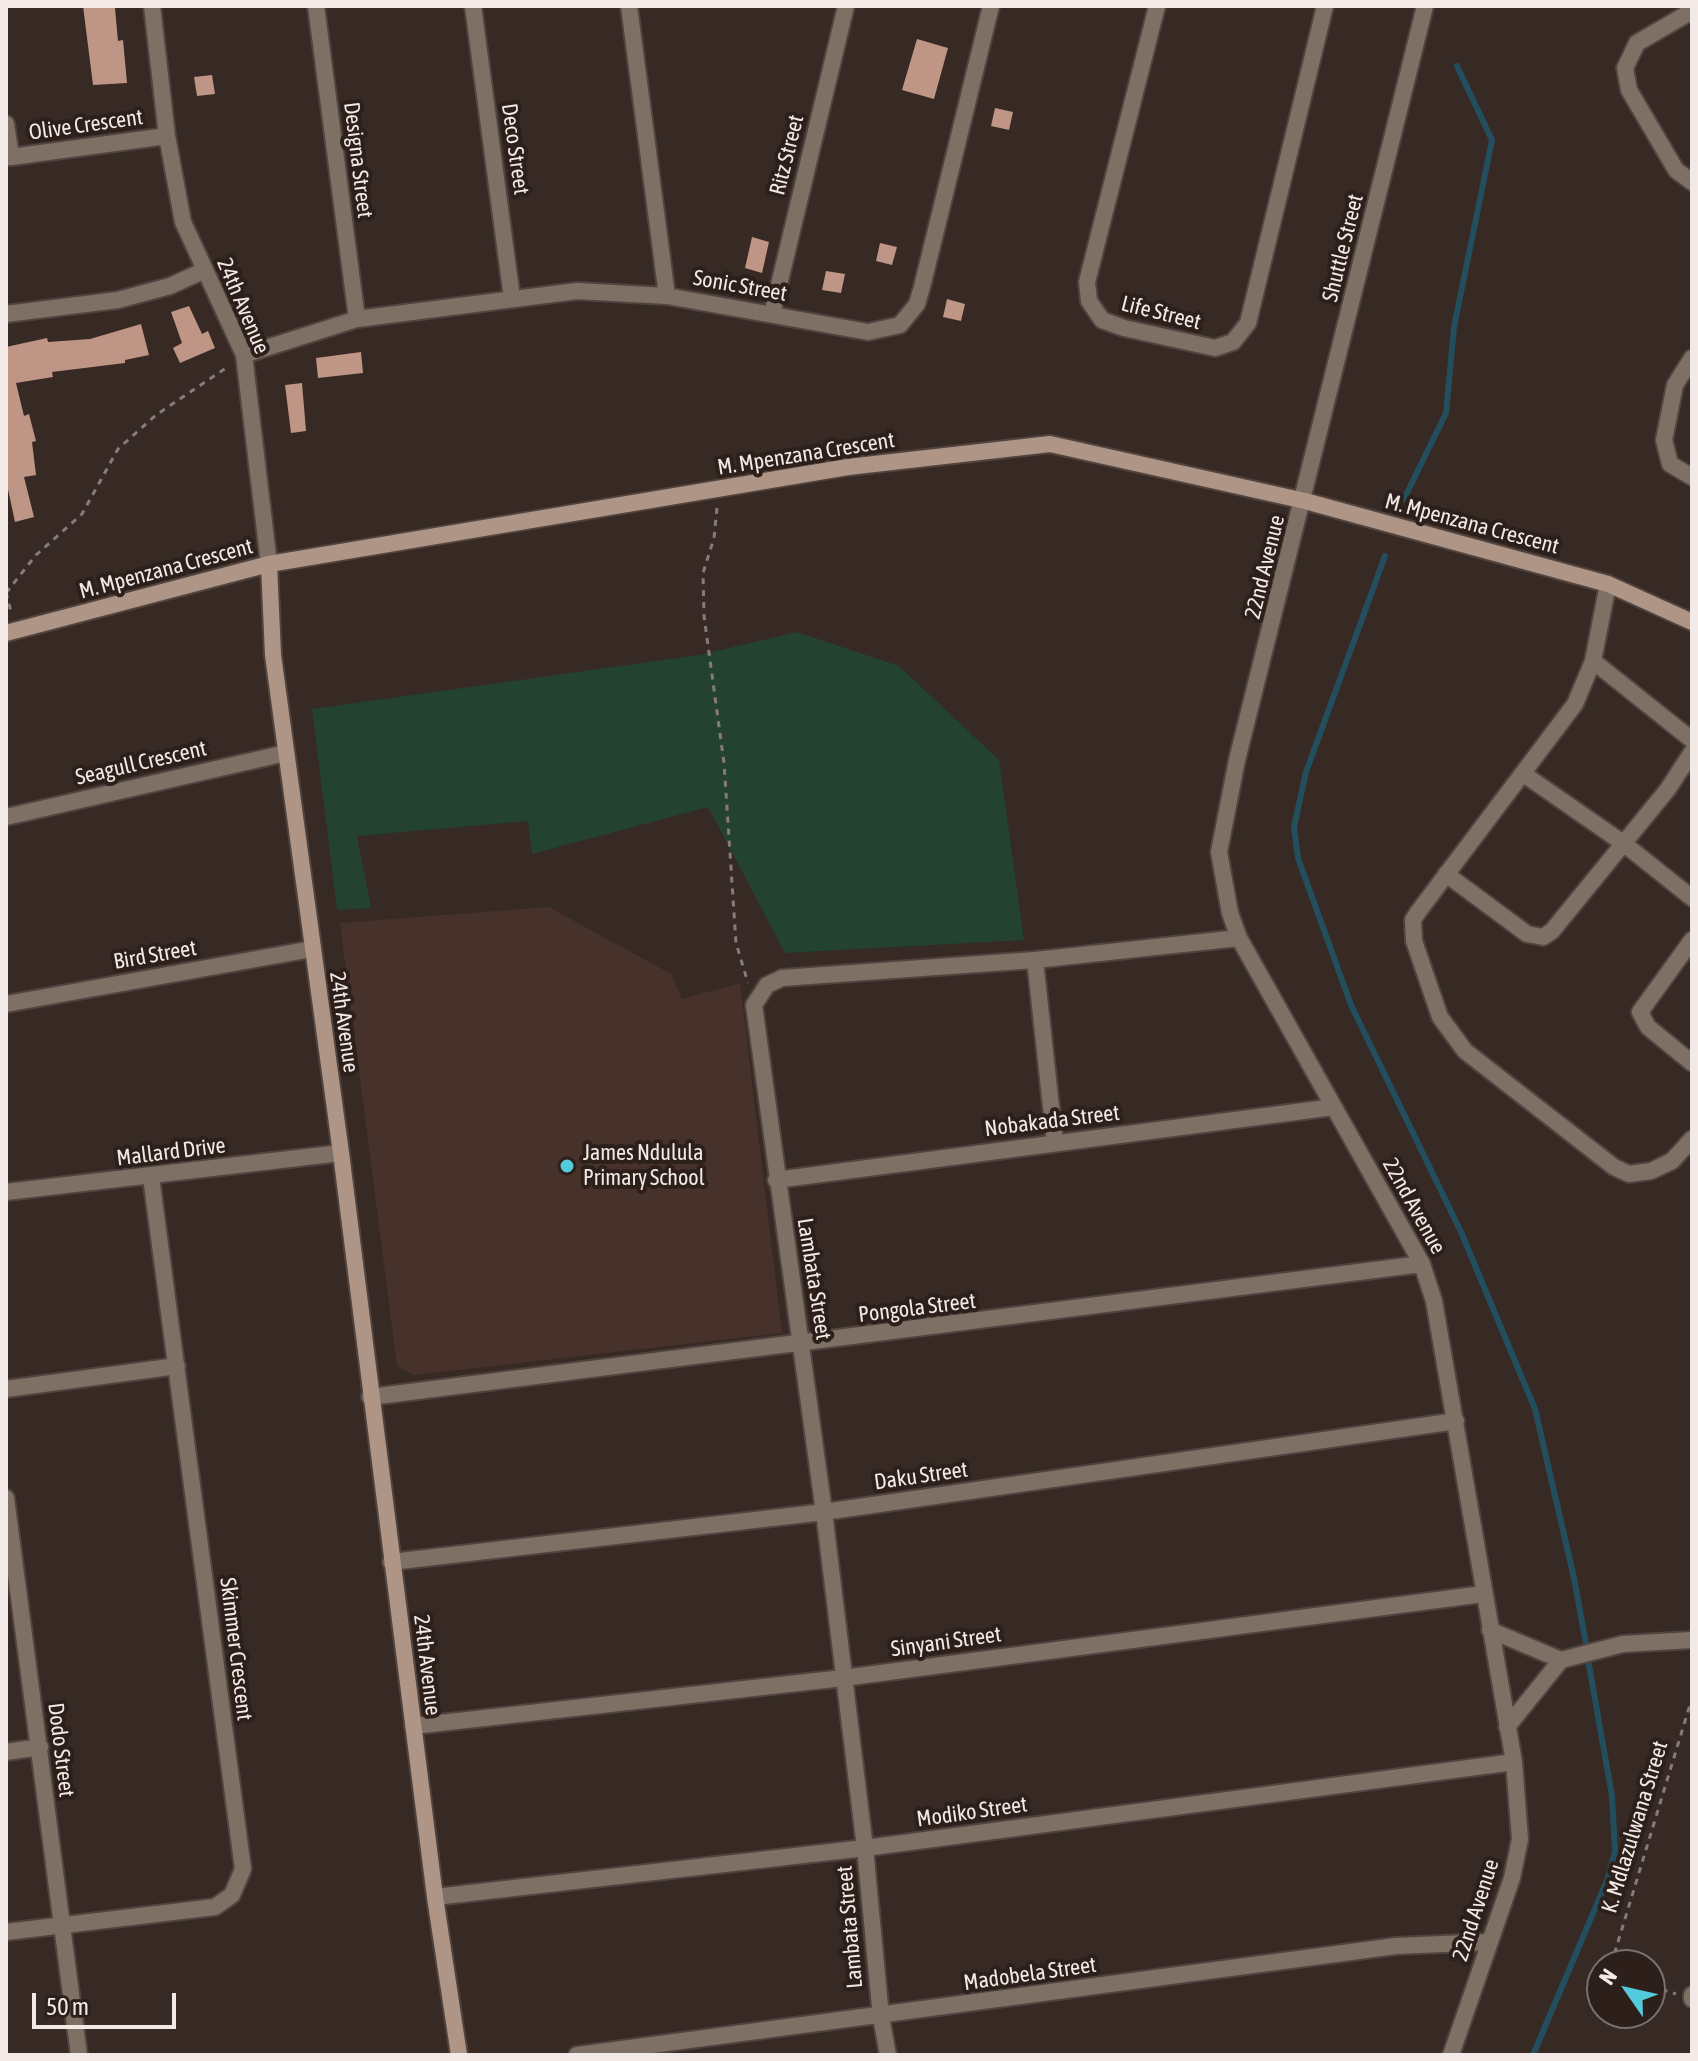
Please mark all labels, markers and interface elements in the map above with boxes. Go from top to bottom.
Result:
street label: Designa Street [338,100,378,220]
street label: Deco Street [496,102,534,196]
street label: Olive Crescent [27,104,145,146]
street label: Ritz Street [764,112,810,198]
street label: Shuttle Street [1317,191,1369,305]
street label: 24th Avenue [211,254,275,358]
street label: Sonic Street [691,265,789,307]
street label: Life Street [1119,290,1203,336]
street label: M. Mpenzana Crescent [716,427,896,481]
street label: M. Mpenzana Crescent [1382,488,1562,560]
street label: 22nd Avenue [1239,513,1291,621]
street label: M. Mpenzana Crescent [76,533,256,605]
street label: Seagull Crescent [73,735,209,791]
street label: Bird Street [111,935,199,975]
street label: 24th Avenue [324,970,364,1074]
street label: Nobakada Street [983,1100,1121,1142]
street label: Mallard Drive [115,1132,227,1172]
place label: James Ndulula Primary School [583,1140,705,1192]
street label: 22nd Avenue [1377,1153,1451,1259]
marker: James Ndulula Primary School [558,1157,576,1175]
street label: Lambata Street [791,1216,837,1342]
street label: Pongola Street [857,1288,977,1328]
street label: Daku Street [873,1456,969,1496]
street label: Skimmer Crescent [214,1576,258,1722]
street label: 24th Avenue [408,1613,446,1717]
street label: Sinyani Street [889,1621,1003,1663]
street label: Dodo Street [42,1701,80,1799]
street label: K. Mdlazulwana Street [1596,1738,1674,1916]
street label: Modiko Street [915,1791,1029,1833]
street label: 22nd Avenue [1447,1856,1505,1964]
street label: Lambata Street [831,1865,869,1989]
north arrow [1586,1949,1666,2029]
street label: Madobela Street [962,1952,1098,1996]
text: N [1593,1964,1622,1989]
scale bar [36,1977,180,2027]
text: 50 m [46,1993,89,2020]

